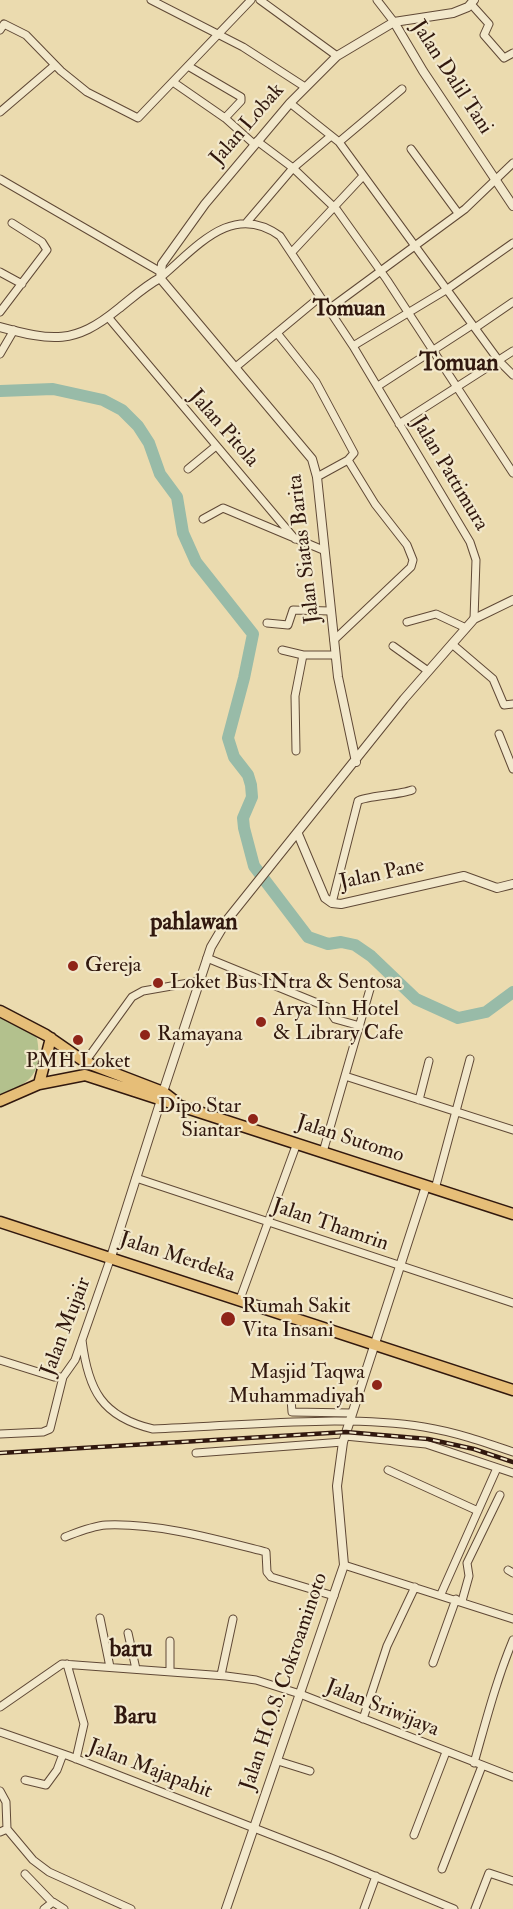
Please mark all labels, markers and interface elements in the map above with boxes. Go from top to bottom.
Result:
street label: Jalan Dalil Tani [405,16,497,140]
street label: Jalan Lobak [206,79,290,171]
district label: Tomuan [313,297,385,323]
district label: Tomuan [419,351,499,379]
street label: Jalan Pitola [183,385,263,473]
street label: Jalan Pattimura [405,412,493,536]
street label: Jalan Siatas Barita [283,473,327,625]
street label: Jalan Pane [337,854,427,896]
district label: pahlawan [150,910,238,938]
place label: Gereja [85,953,141,979]
marker: Gereja [66,959,80,973]
place label: Loket Bus INtra & Sentosa [170,970,402,996]
marker: Loket Bus INtra & Sentosa [151,976,165,990]
place label: Arya Inn Hotel & Library Cafe [273,997,403,1047]
marker: Arya Inn Hotel & Library Cafe [254,1015,268,1029]
place label: Ramayana [157,1022,243,1048]
marker: Ramayana [138,1028,152,1042]
marker: PMH Loket [71,1033,85,1047]
place label: PMH Loket [26,1049,130,1075]
place label: Dipo Star Siantar [158,1094,241,1144]
street label: Jalan Sutomo [293,1111,407,1169]
marker: Dipo Star Siantar [246,1112,260,1126]
street label: Jalan Thamrin [268,1194,392,1258]
street label: Jalan Merdeka [116,1227,238,1289]
street label: Jalan Mujair [37,1274,97,1380]
place label: Rumah Sakit Vita Insani [242,1294,351,1344]
marker: Rumah Sakit Vita Insani [219,1310,237,1328]
place label: Masjid Taqwa Muhammadiyah [229,1360,365,1410]
marker: Masjid Taqwa Muhammadiyah [370,1378,384,1392]
street label: Jalan H.O.S. Cokroaminoto [236,1570,334,1794]
district label: baru [109,1637,153,1665]
street label: Jalan Sriwijaya [321,1675,443,1743]
district label: Baru [113,1705,157,1731]
street label: Jalan Majapahit [84,1735,216,1805]

